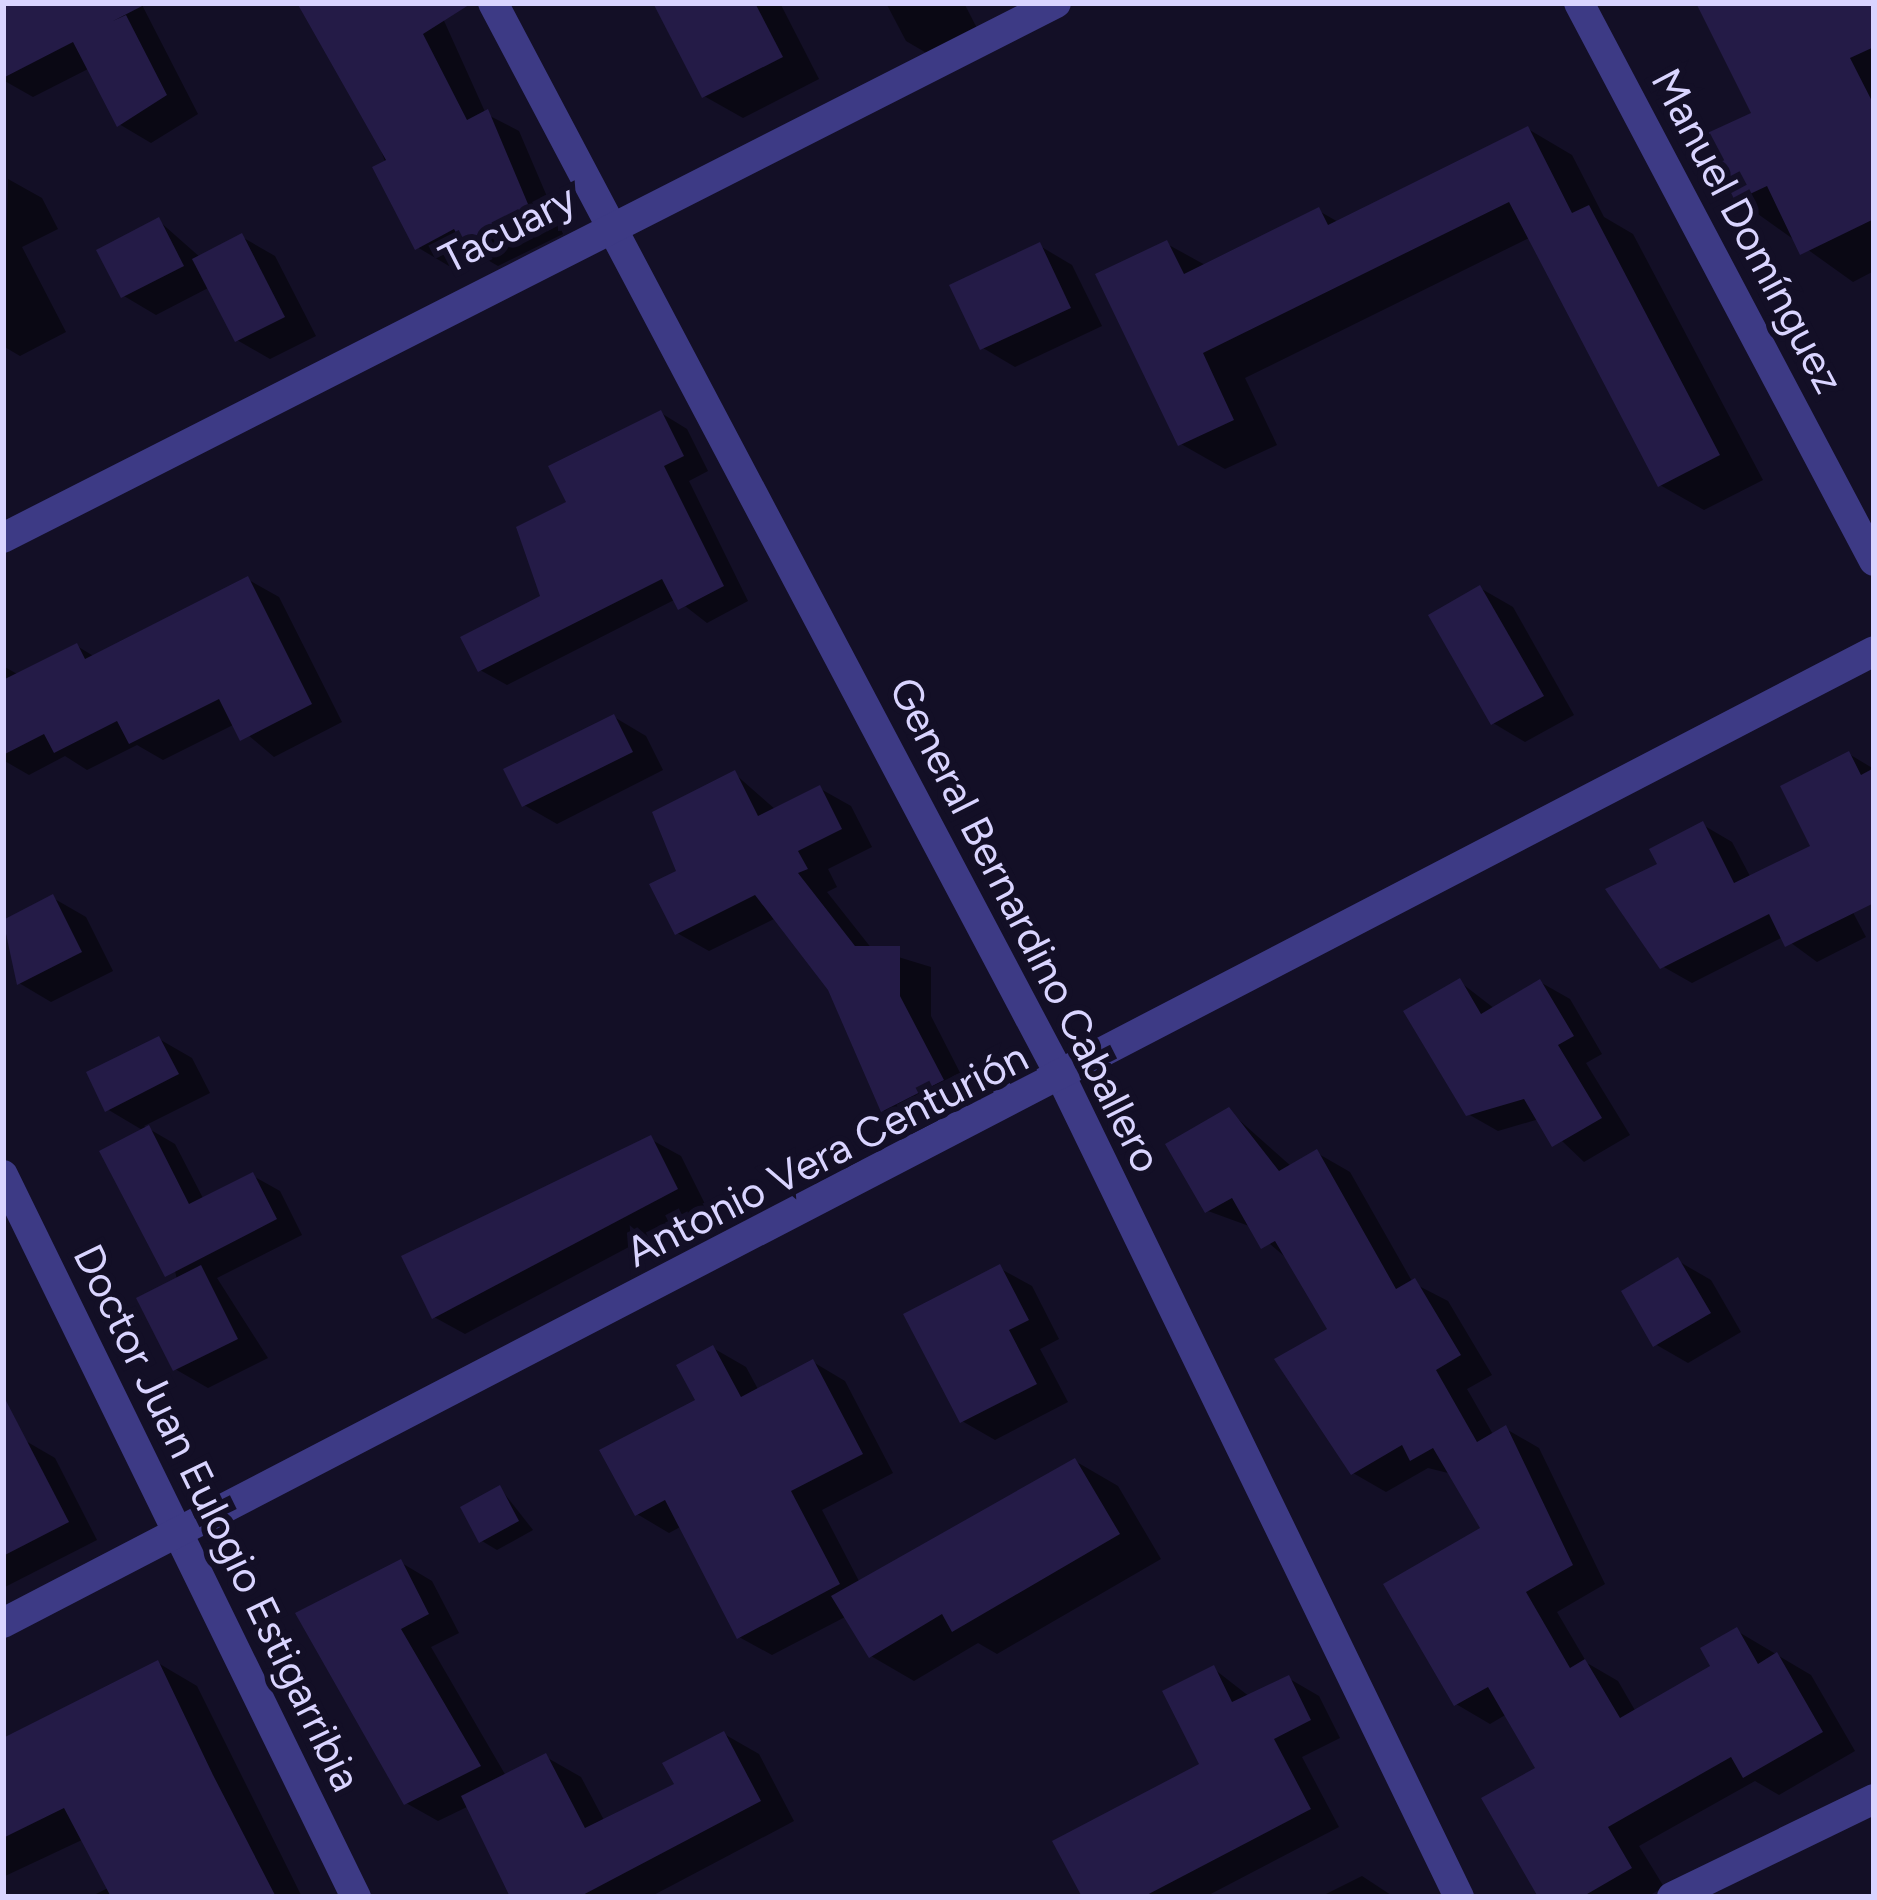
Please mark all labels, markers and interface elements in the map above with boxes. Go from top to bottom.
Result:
street label: Manuel Domínguez [1640,60,1854,402]
street label: Tacuary [432,173,584,285]
street label: General Bernardino Caballero [878,669,1172,1181]
street label: Antonio Vera Centurión [618,1032,1036,1278]
street label: Doctor Juan Eulogio Estigarribia [62,1236,372,1800]

